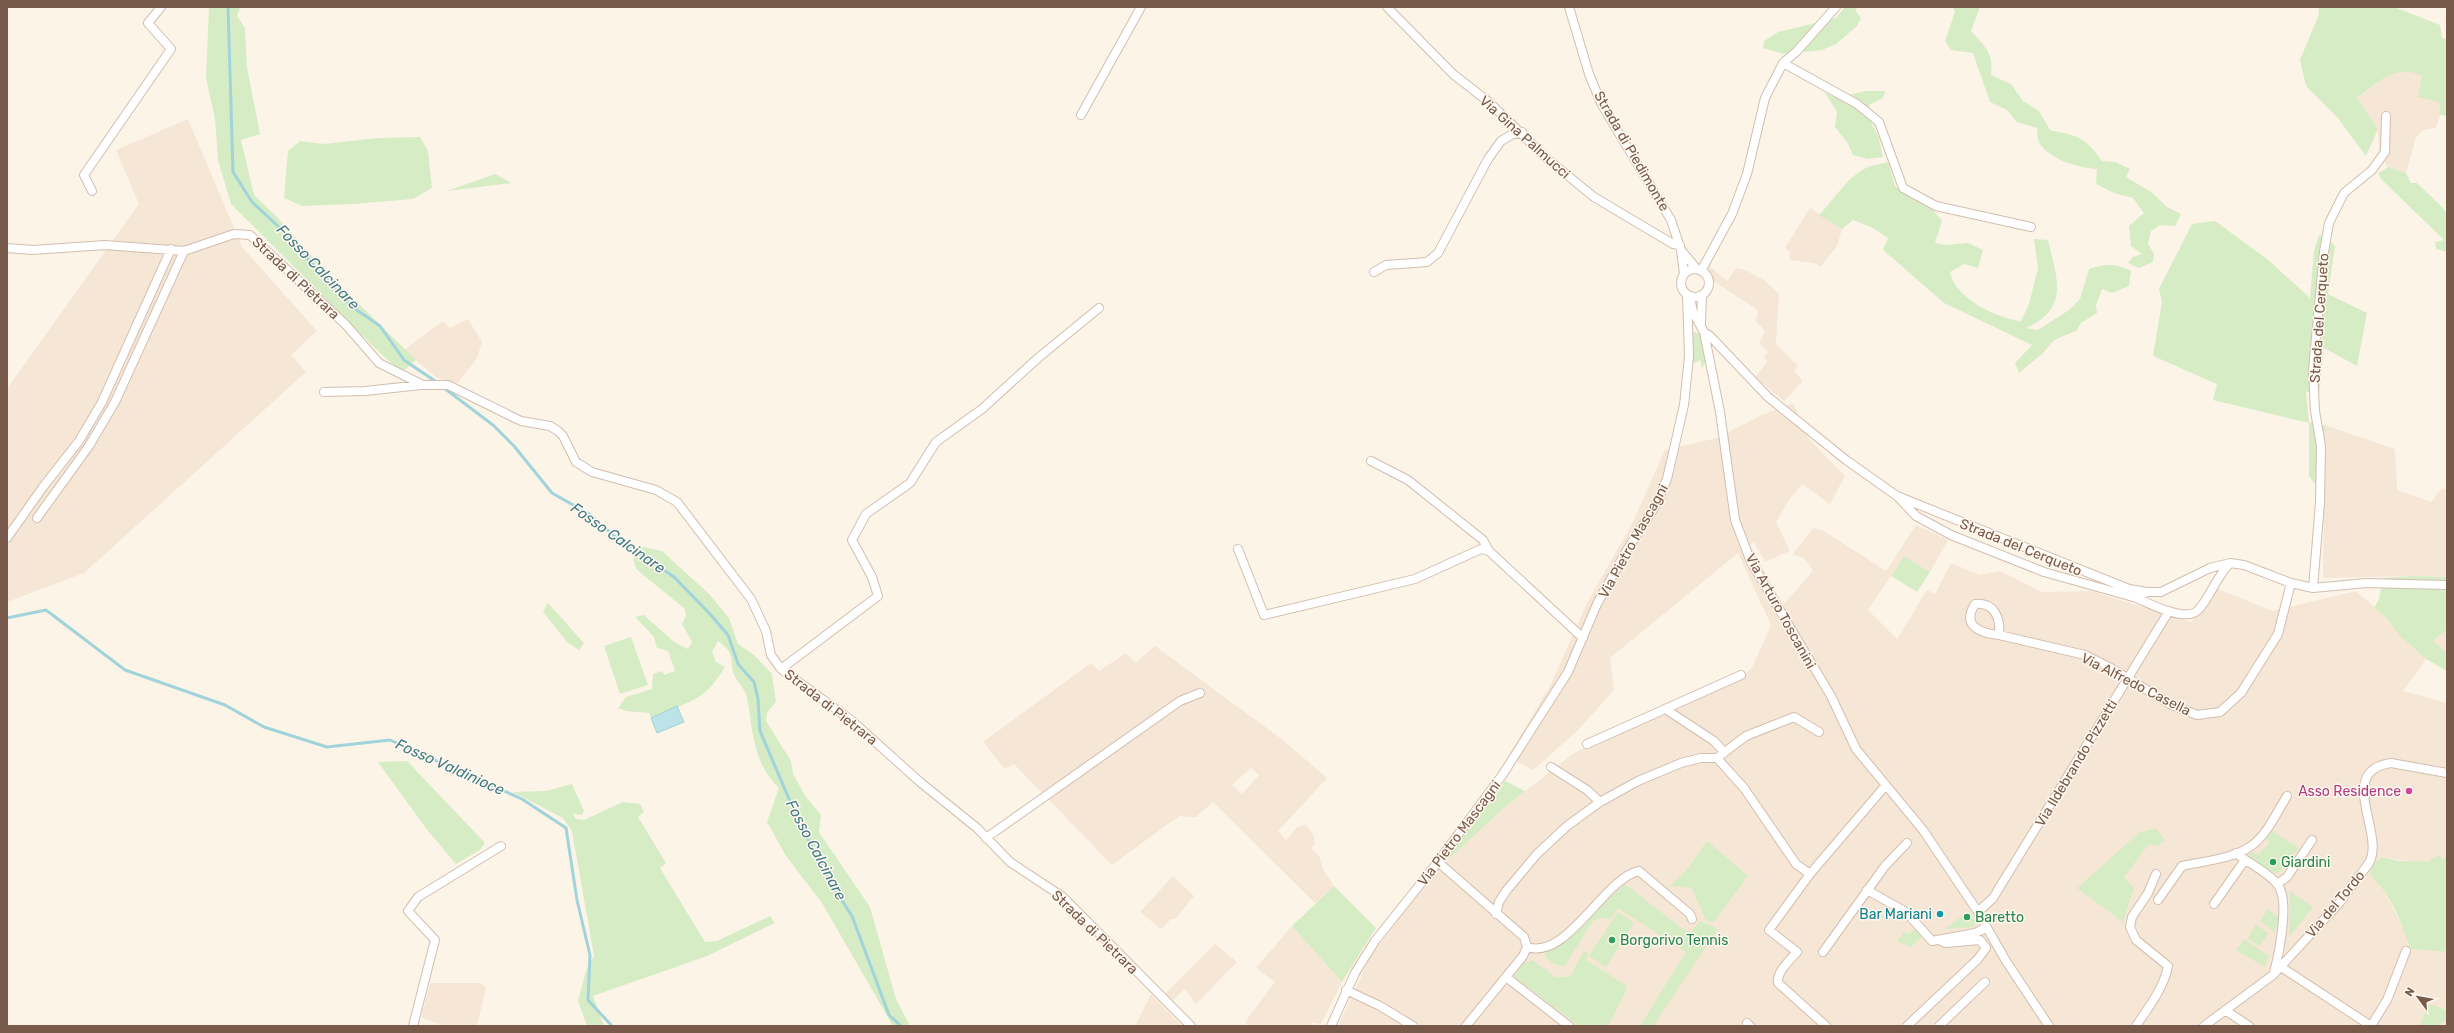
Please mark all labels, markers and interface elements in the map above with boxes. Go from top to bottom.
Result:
street label: Strada di Piedimonte [1590,88,1673,214]
street label: Via Gina Palmucci [1476,92,1573,182]
water label: Fosso Calcinare [273,221,363,314]
street label: Strada di Pietrara [248,234,343,323]
street label: Strada del Cerqueto [2306,253,2333,383]
street label: Via Pietro Mascagni [1595,481,1672,601]
water label: Fosso Calcinare [567,499,669,578]
street label: Strada del Cerqueto [1957,515,2084,580]
street label: Via Arturo Toscanini [1742,551,1819,672]
street label: Via Alfredo Casella [2078,649,2193,719]
street label: Strada di Pietrara [781,666,881,749]
street label: Via Ildebrando Pizzetti [2032,697,2121,830]
water label: Fosso Valdinioce [393,735,508,799]
street label: Via Pietro Mascagni [1414,777,1505,889]
place label: Asso Residence [2298,783,2401,800]
marker: Asso Residence [2404,786,2414,796]
water label: Fosso Calcinare [782,797,850,904]
place label: Giardini [2281,854,2330,871]
marker: Giardini [2268,857,2278,867]
street label: Via del Tordo [2302,867,2368,941]
street label: Strada di Pietrara [1048,887,1141,978]
place label: Bar Mariani [1859,906,1932,923]
marker: Bar Mariani [1935,909,1945,919]
place label: Baretto [1975,909,2024,926]
marker: Baretto [1962,912,1972,922]
place label: Borgorivo Tennis [1620,932,1728,949]
marker: Borgorivo Tennis [1607,935,1617,945]
north arrow [2398,977,2438,1017]
text: N [2402,985,2418,999]

